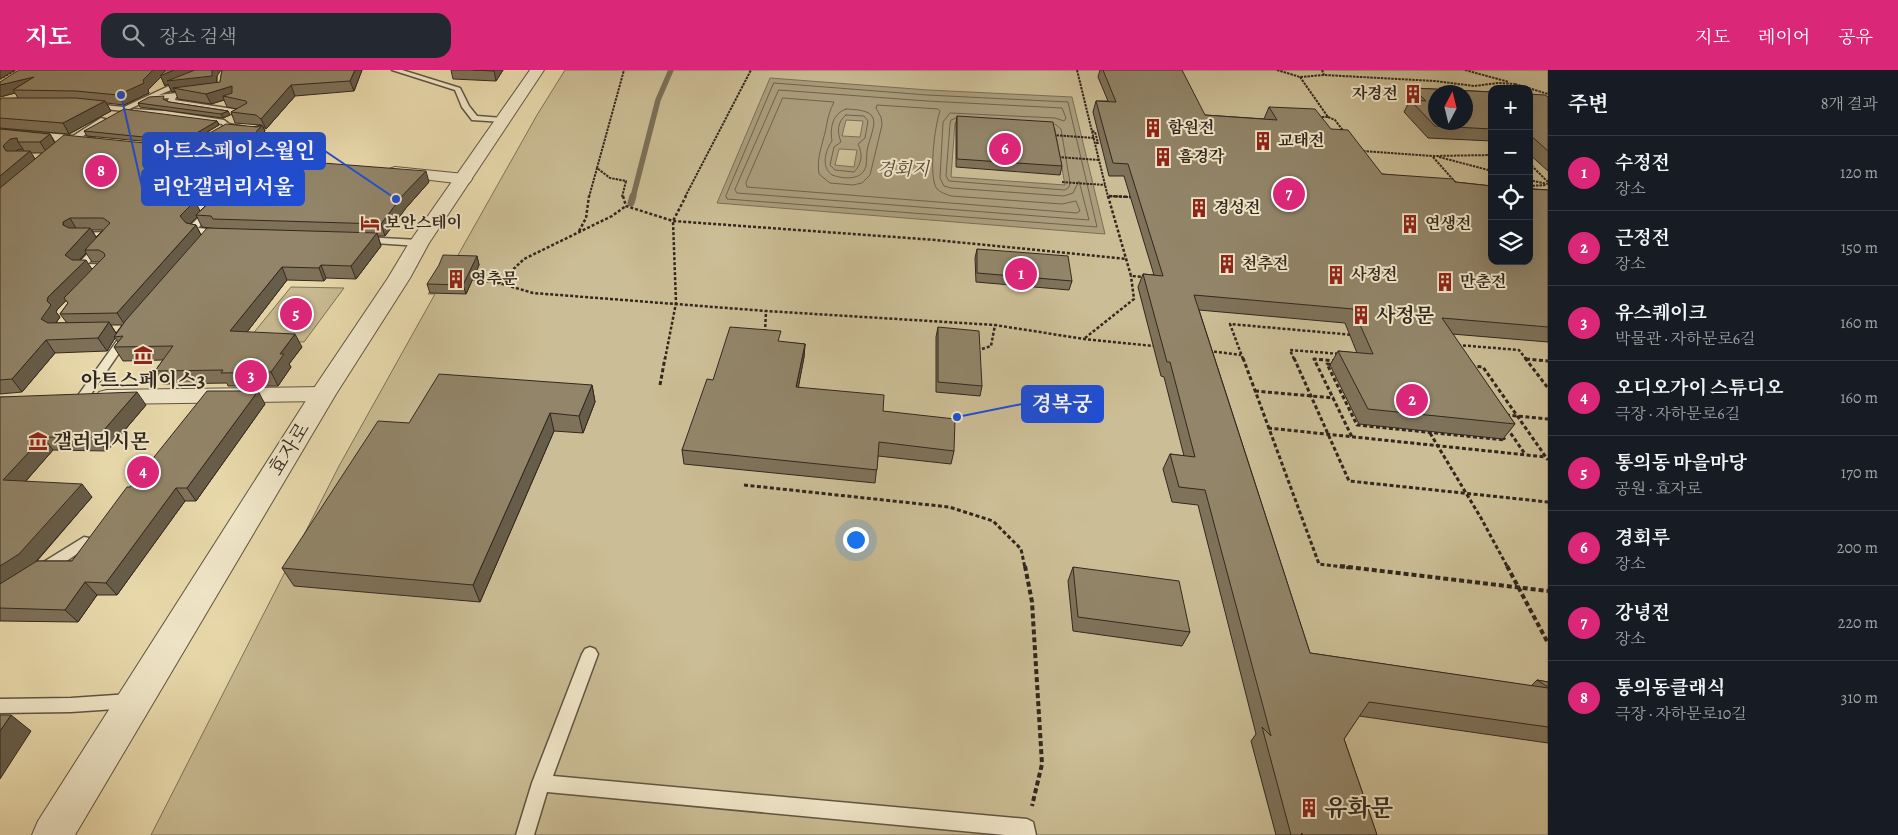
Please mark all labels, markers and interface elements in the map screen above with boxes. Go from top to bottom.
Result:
search box [101,13,451,58]
text: 지도 [25,21,71,53]
icon: search [119,21,147,49]
text: 장소 검색 [159,24,237,50]
text: 지도 [1695,25,1730,49]
text: 레이어 [1758,25,1810,49]
text: 공유 [1838,25,1873,49]
place label: 자경전 [1352,83,1398,105]
building icon: 자경전 [1402,83,1424,105]
north arrow [1428,85,1473,130]
map controls [1488,85,1533,265]
button: + [1488,85,1533,130]
text: 주변 [1568,90,1609,118]
text: 8개 결과 [1821,93,1878,115]
building icon: 함원전 [1142,117,1164,139]
place label: 함원전 [1168,117,1214,139]
pin: 6 [989,130,1021,168]
building icon: 교태전 [1252,130,1274,152]
place label: 교태전 [1278,130,1324,152]
button: − [1488,130,1533,175]
callout: 아트스페이스월인 [143,133,325,169]
text: 아트스페이스월인 [153,137,315,165]
building icon: 흠경각 [1152,146,1174,168]
place label: 흠경각 [1178,146,1225,168]
text: 수정전 [1615,150,1670,176]
pin: 8 [85,152,117,190]
water label: 경회지 [877,157,931,181]
text: 1 [1581,162,1587,184]
text: 120 m [1840,162,1878,184]
callout: 리안갤러리서울 [142,169,304,205]
text: 리안갤러리서울 [152,173,294,201]
pin: 7 [1273,175,1305,213]
button: locate [1488,175,1533,220]
text: 장소 [1615,178,1646,200]
building icon: 경성전 [1188,197,1210,219]
place label: 경성전 [1214,197,1260,219]
hotel icon: 보안스테이 [359,212,381,234]
place label: 보안스테이 [385,212,462,234]
building icon: 연생전 [1399,213,1421,235]
place label: 연생전 [1425,213,1471,235]
button: layers [1488,220,1533,265]
text: 근정전 [1615,225,1670,251]
text: 2 [1580,237,1588,259]
text: 150 m [1841,237,1878,259]
building icon: 천추전 [1216,253,1238,275]
place label: 천추전 [1242,253,1288,275]
text: 장소 [1615,253,1646,275]
pin: 1 [1005,255,1037,293]
building icon: 사정전 [1325,264,1347,286]
place label: 사정전 [1351,264,1397,286]
building icon: 영추문 [445,268,467,290]
place label: 영추문 [471,268,518,290]
building icon: 만춘전 [1434,271,1456,293]
place label: 만춘전 [1460,271,1506,293]
pin: 5 [280,295,312,333]
text: 유스퀘이크 [1615,300,1707,326]
place label: 사정문 [1376,302,1434,329]
building icon: 사정문 [1350,304,1372,326]
text: 3 [1581,312,1587,334]
text: 160 m [1840,312,1878,334]
text: 박물관 · 자하문로6길 [1615,328,1756,350]
museum icon: 아트스페이스3 [132,344,154,366]
pin: 3 [235,357,267,395]
place label: 아트스페이스3 [81,367,205,394]
text: 오디오가이 스튜디오 [1615,375,1784,401]
pin: 2 [1396,381,1428,419]
callout: 경복궁 [1022,386,1103,422]
text: 4 [1580,387,1588,409]
text: 160 m [1840,387,1878,409]
text: 경복궁 [1032,390,1092,418]
text: 극장 · 자하문로6길 [1615,403,1740,425]
street label: 효자로 [262,417,316,481]
place label: 갤러리시몬 [53,428,150,455]
museum icon: 갤러리시몬 [27,430,49,452]
text: 통의동 마을마당 [1615,450,1747,476]
pin: 4 [127,453,159,491]
text: 5 [1581,462,1587,484]
text: 170 m [1841,462,1878,484]
text: 공원 · 효자로 [1615,478,1702,500]
text: 경회루 [1615,525,1670,551]
your location [843,527,869,553]
text: 6 [1580,537,1588,559]
text: 200 m [1837,537,1878,559]
text: 장소 [1615,553,1646,575]
text: 강녕전 [1615,600,1670,626]
text: 7 [1581,612,1587,634]
text: 220 m [1838,612,1878,634]
text: 장소 [1615,628,1646,650]
text: 통의동클래식 [1615,675,1725,701]
text: 8 [1580,687,1588,709]
text: 310 m [1841,687,1878,709]
text: 극장 · 자하문로10길 [1615,703,1747,725]
place label: 유화문 [1324,792,1394,824]
building icon: 유화문 [1298,797,1320,819]

